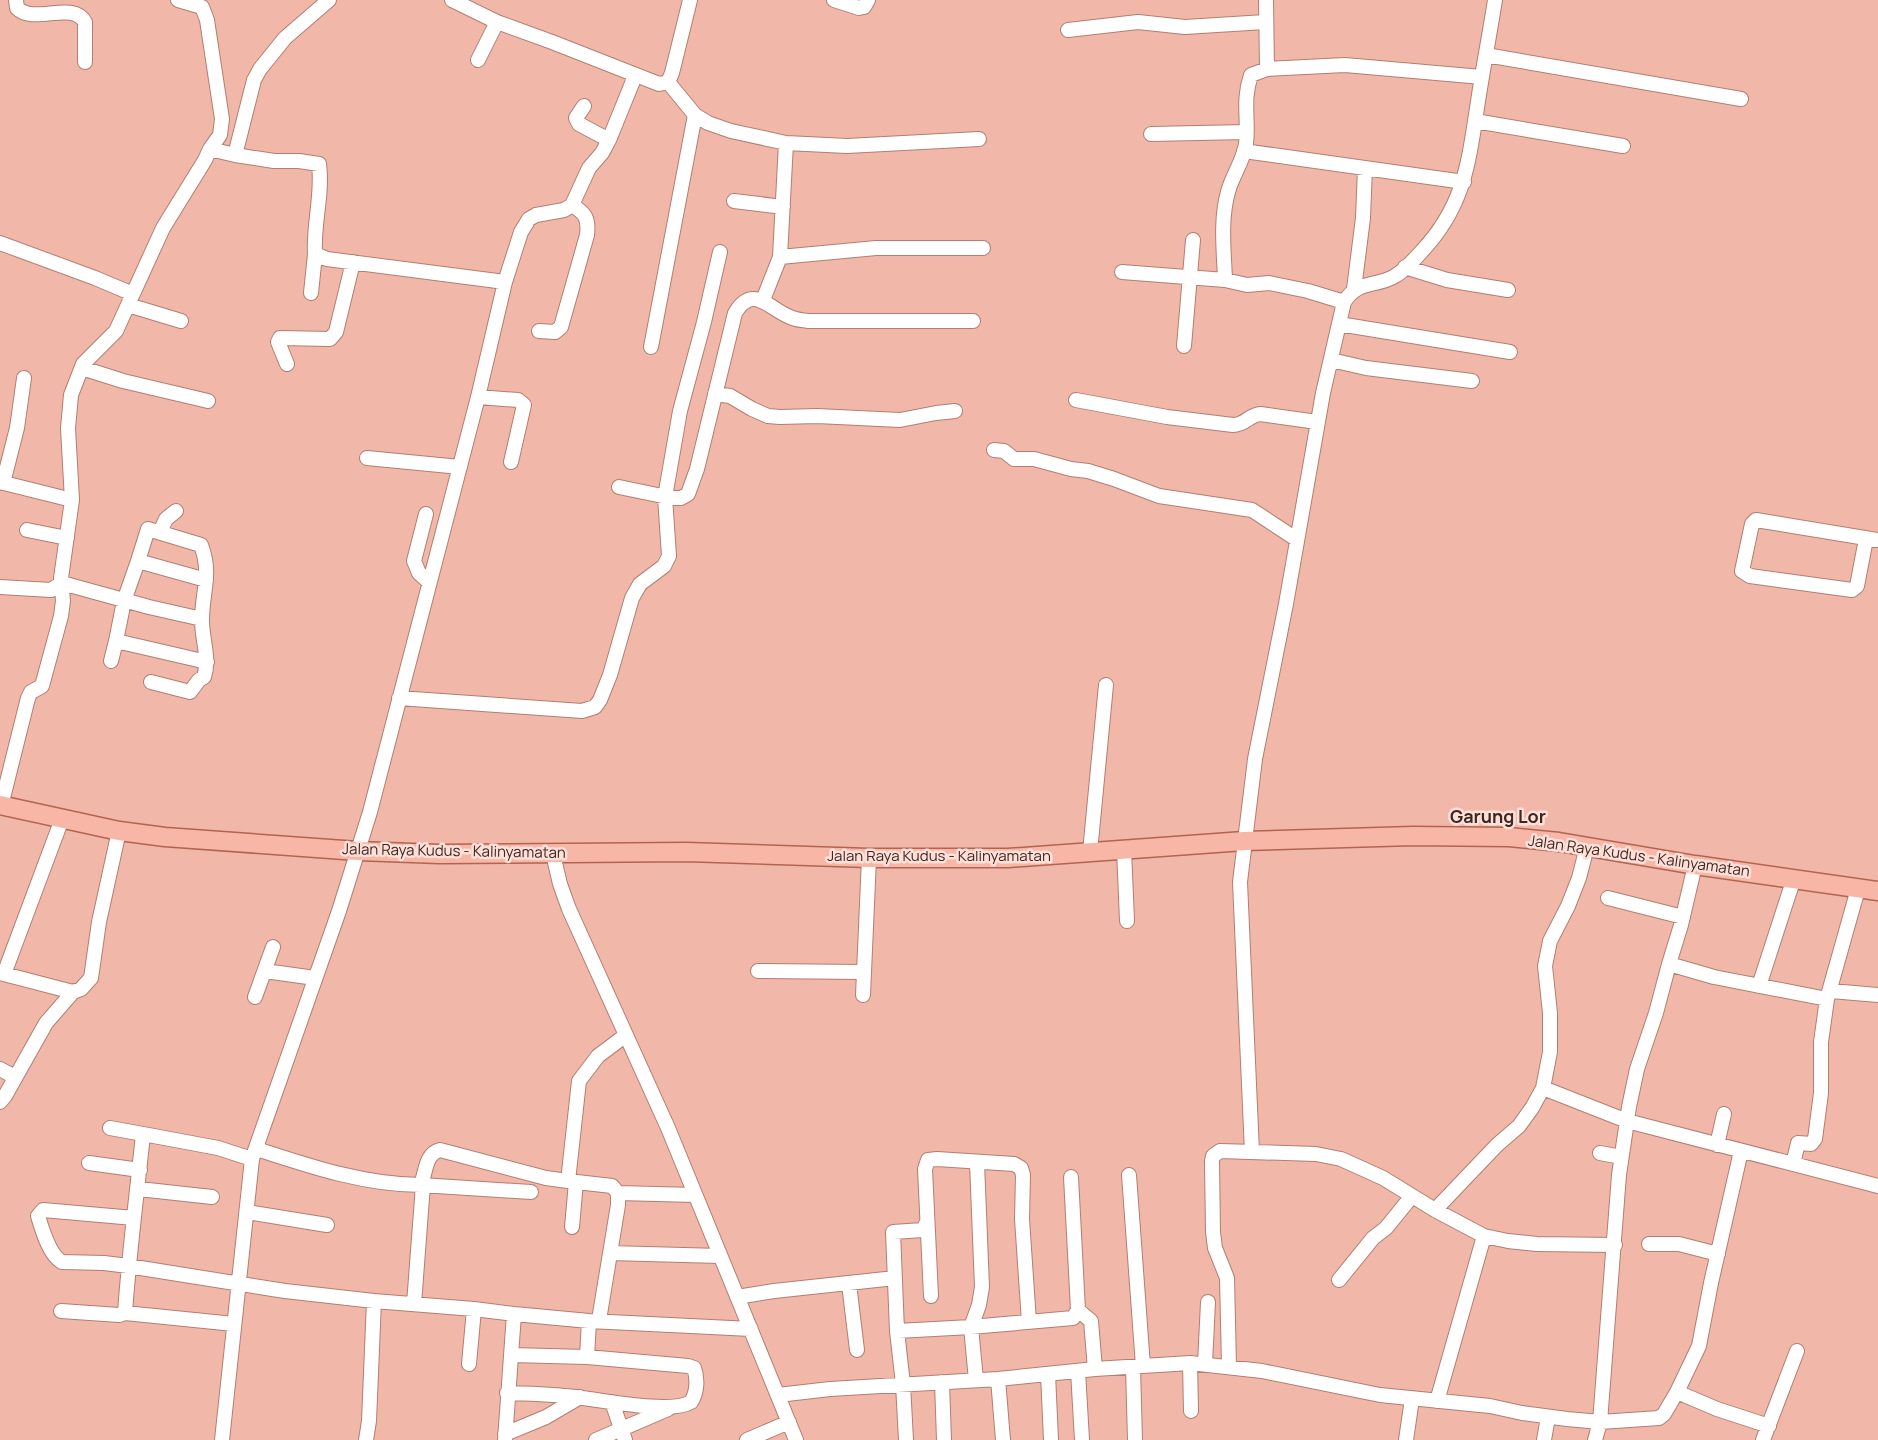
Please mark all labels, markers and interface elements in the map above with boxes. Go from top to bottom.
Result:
district label: Garung Lor [1450,804,1546,828]
street label: Jalan Raya Kudus - Kalinyamatan [1527,830,1751,881]
street label: Jalan Raya Kudus - Kalinyamatan [342,838,566,863]
street label: Jalan Raya Kudus - Kalinyamatan [827,845,1051,866]

